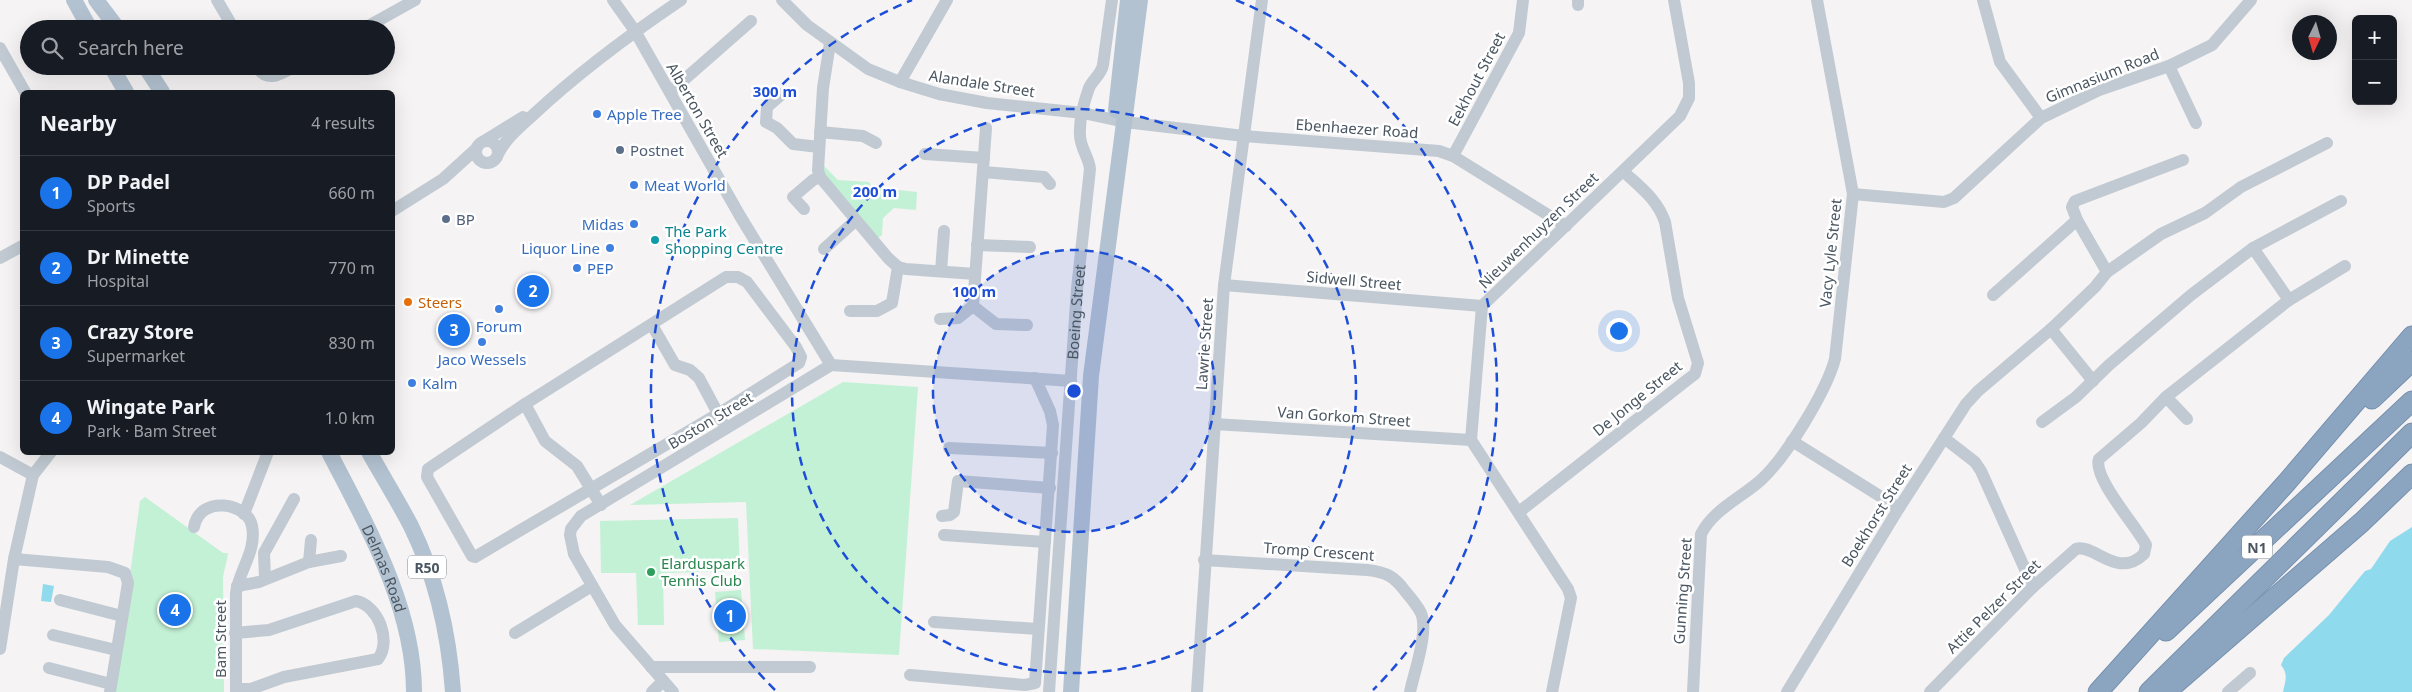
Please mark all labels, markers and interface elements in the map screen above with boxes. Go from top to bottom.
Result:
north arrow [2292,15,2337,60]
map controls [2352,15,2397,105]
button: + [2352,15,2397,60]
search box [20,20,395,75]
street label: Eekhout Street [1443,28,1509,129]
icon: search [38,34,66,62]
text: Search here [78,35,184,61]
street label: Gimnasium Road [2042,43,2162,107]
street label: Alberton Street [663,59,734,162]
button: − [2352,60,2397,105]
street label: Alandale Street [928,65,1037,101]
text: 300 m [753,81,797,101]
place label: Apple Tree [607,104,682,124]
marker: Apple Tree [591,108,603,120]
text: Nearby [40,109,116,137]
text: 4 results [311,112,375,134]
street label: Ebenhaezer Road [1295,114,1419,142]
place label: Postnet [630,140,684,160]
marker: Postnet [614,144,626,156]
street label: Nieuwenhuyzen Street [1474,167,1603,293]
text: DP Padel [87,169,170,195]
place label: Meat World [644,175,726,195]
marker: Meat World [628,179,640,191]
text: 200 m [853,181,897,201]
text: 1 [51,182,61,204]
text: 660 m [328,182,375,204]
text: Sports [87,195,135,217]
street label: Vacy Lyle Street [1814,197,1846,308]
place label: BP [456,209,475,229]
marker: BP [440,213,452,225]
place label: Midas [582,214,624,234]
marker: Midas [628,218,640,230]
place label: The Park Shopping Centre [665,221,783,258]
marker: The Park Shopping Centre [649,234,661,246]
place label: Liquor Line [521,238,600,258]
marker: Liquor Line [604,242,616,254]
text: Dr Minette [87,244,189,270]
text: 2 [51,257,61,279]
text: 770 m [328,257,375,279]
place label: PEP [587,258,614,278]
marker: PEP [571,262,583,274]
street label: Boeing Street [1062,263,1090,360]
street label: Sidwell Street [1306,266,1403,294]
text: Hospital [87,270,149,292]
pin: 2 [517,272,549,310]
text: 100 m [952,281,996,301]
place label: Steers [418,292,462,312]
marker: Steers [402,296,414,308]
street label: Lawrie Street [1191,297,1217,391]
marker: Forum [493,303,505,315]
pin: 3 [438,311,470,349]
place label: Forum [476,316,522,336]
your location [1606,318,1632,344]
text: Crazy Store [87,319,194,345]
text: 3 [51,332,61,354]
text: 830 m [328,332,375,354]
marker: Jaco Wessels [476,336,488,348]
text: Supermarket [87,345,185,367]
place label: Jaco Wessels [436,349,526,369]
street label: De Jonge Street [1588,355,1686,440]
place label: Kalm [422,373,458,393]
marker: Kalm [406,377,418,389]
centre of rings [1065,382,1083,400]
street label: Boston Street [664,387,757,453]
text: Wingate Park [87,394,215,420]
street label: Van Gorkom Street [1277,401,1412,431]
text: 4 [51,407,61,429]
text: 1.0 km [325,407,375,429]
text: Park · Bam Street [87,420,217,442]
street label: Boekhorst Street [1836,459,1916,570]
street label: Delmas Road [358,521,411,615]
street label: Gunning Street [1668,536,1696,645]
road number: N1 [2242,536,2272,558]
street label: Tromp Crescent [1263,537,1376,565]
place label: Elarduspark Tennis Club [661,553,745,590]
street label: Attie Pelzer Street [1942,554,2045,657]
road number: R50 [408,556,446,578]
marker: Elarduspark Tennis Club [645,566,657,578]
pin: 4 [159,591,191,629]
pin: 1 [714,597,746,635]
street label: Bam Street [210,599,230,678]

